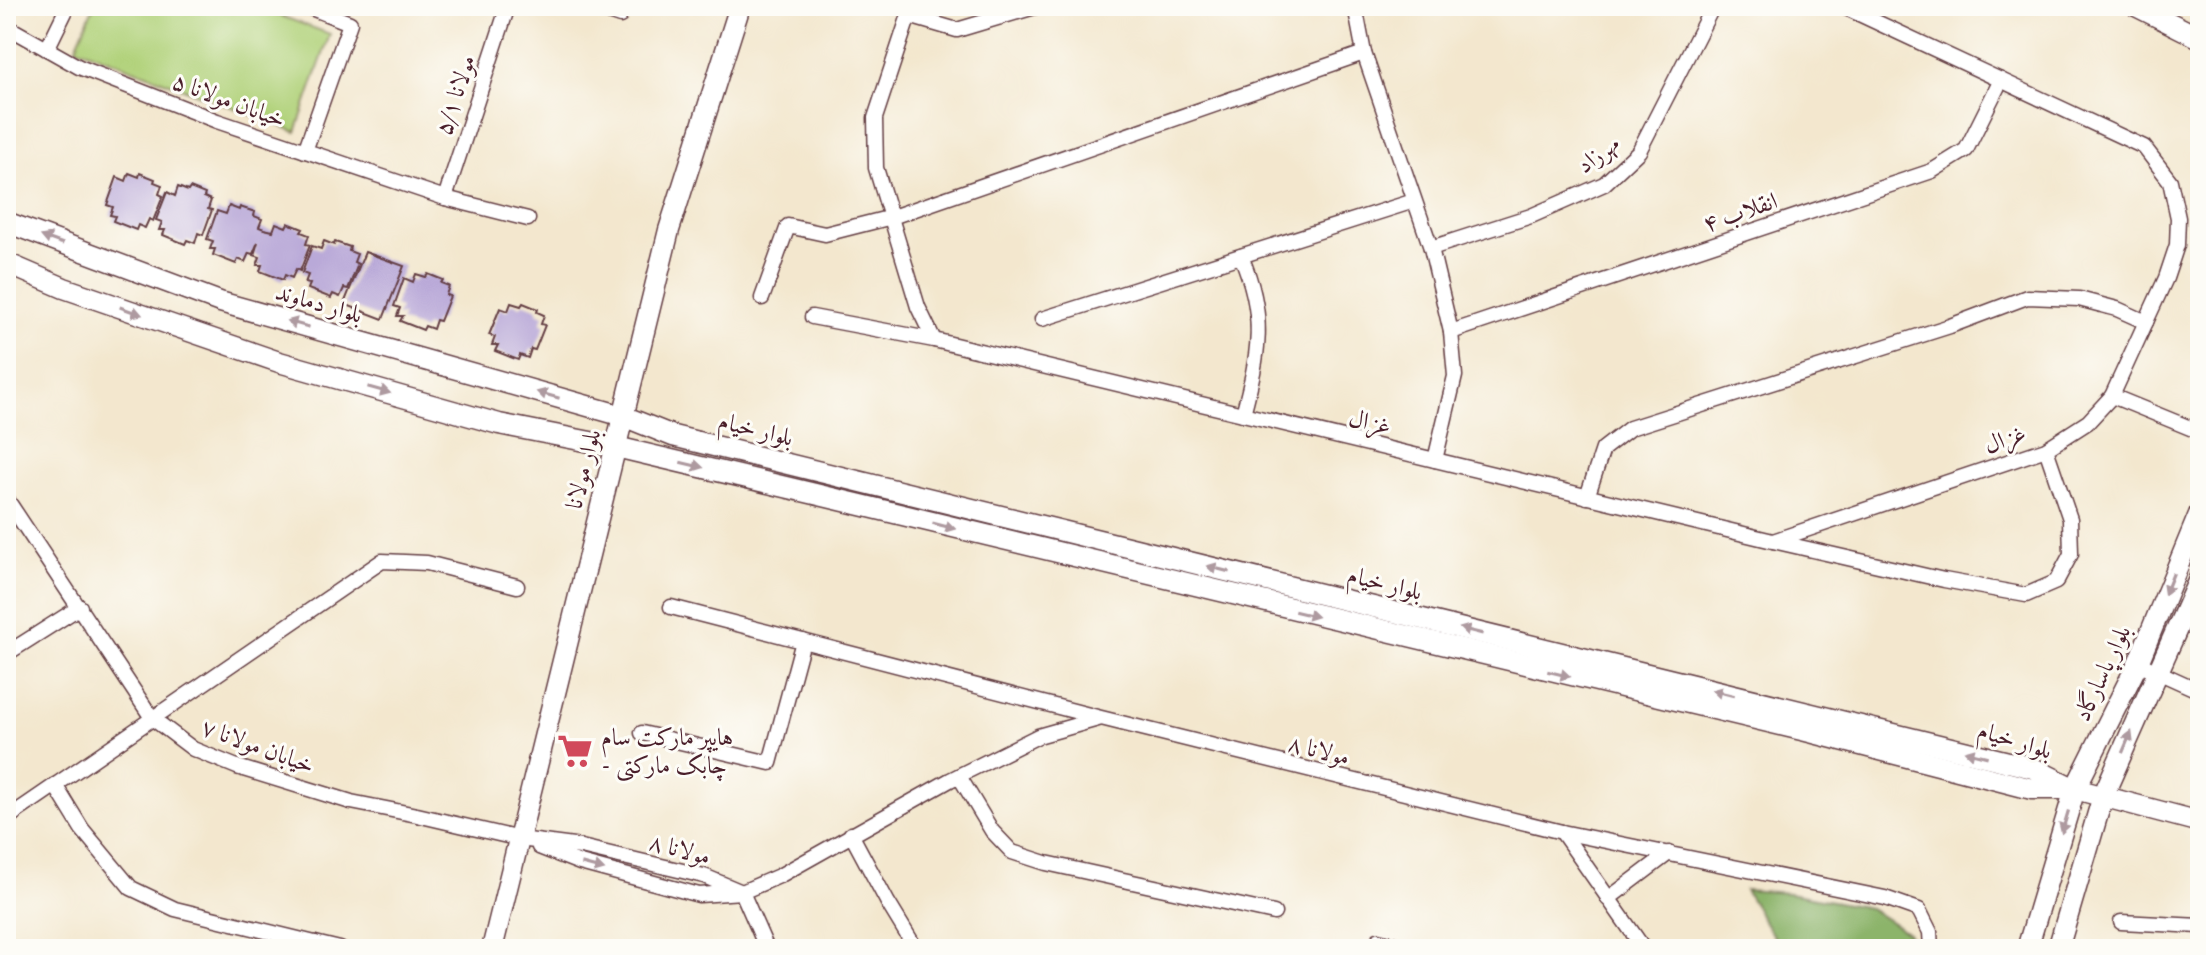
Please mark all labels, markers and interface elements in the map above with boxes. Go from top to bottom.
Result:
street label: مولانا ۵/۱ [428,51,482,139]
street label: خیابان مولانا ۵ [168,66,290,134]
street label: مهرزاد [1570,128,1626,180]
street label: انقلاب ۴ [1699,185,1781,239]
one-way arrow [40,233,64,246]
street label: بلوار دماوند [272,276,366,330]
one-way arrow [119,306,143,318]
one-way arrow [285,317,309,330]
one-way arrow [367,384,391,397]
one-way arrow [535,389,560,401]
street label: غزال [1345,403,1394,443]
street label: بلوار خیام [714,405,797,459]
street label: غزال [1980,418,2031,462]
street label: بلوار مولانا [559,426,607,512]
one-way arrow [679,459,704,472]
one-way arrow [932,520,957,533]
street label: بلوار خیام [1343,559,1426,613]
one-way arrow [1206,562,1231,575]
one-way arrow [2163,572,2176,596]
one-way arrow [1294,608,1319,620]
street label: بلوار پاسارگاد [2067,620,2139,727]
one-way arrow [1458,624,1483,637]
one-way arrow [1546,668,1571,681]
one-way arrow [1711,686,1736,698]
street label: خیابان مولانا ۷ [197,712,319,780]
street label: بلوار خیام [1972,715,2056,771]
place label: هایپر مارکت سام - چابک مارکتی [601,722,733,782]
street label: مولانا ۸ [1285,728,1353,772]
one-way arrow [2120,730,2133,754]
supermarket icon: هایپر مارکت سام - چابک مارکتی [556,732,594,770]
one-way arrow [1963,747,1988,760]
one-way arrow [2058,810,2071,834]
street label: مولانا ۸ [646,826,714,872]
one-way arrow [581,861,606,873]

